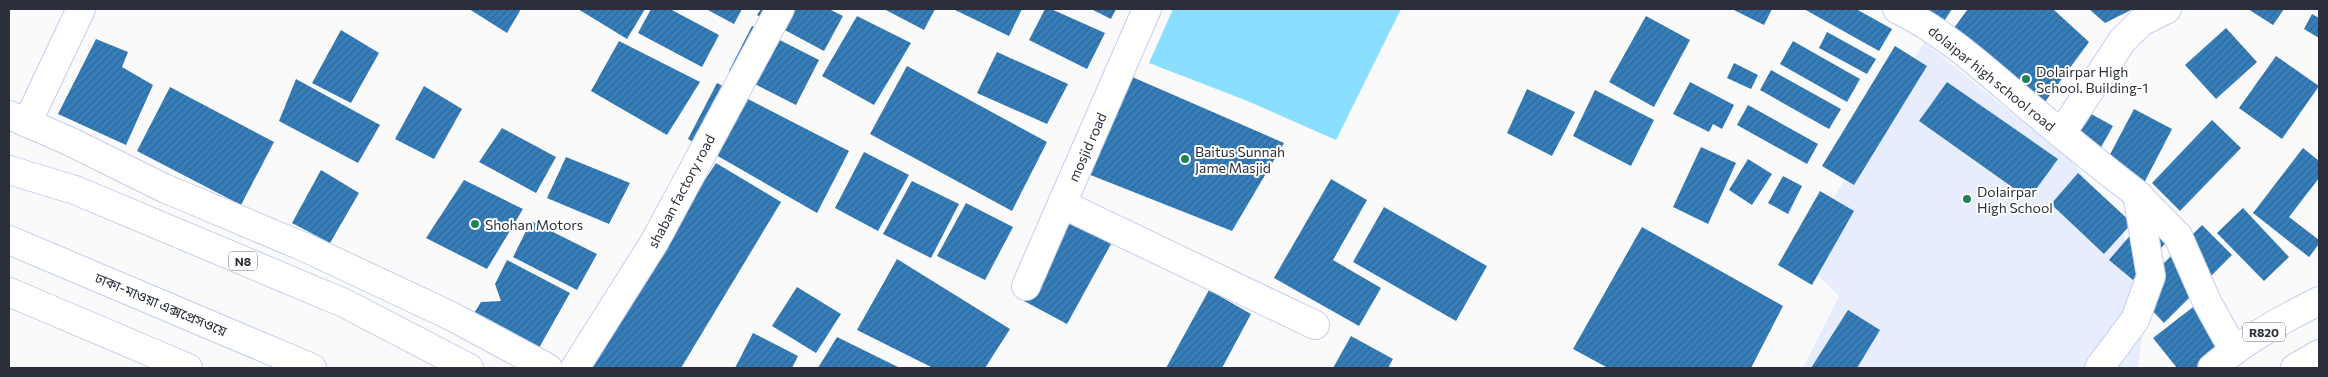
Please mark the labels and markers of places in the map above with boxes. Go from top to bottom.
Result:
place label: Dolairpar High School. Building-1 [2036,63,2148,96]
marker: Dolairpar High School. Building-1 [2020,73,2032,85]
place label: Baitus Sunnah Jame Masjid [1195,143,1285,176]
marker: Baitus Sunnah Jame Masjid [1179,153,1191,165]
place label: Dolairpar High School [1977,183,2053,216]
marker: Dolairpar High School [1961,193,1973,205]
place label: Shohan Motors [485,216,583,233]
marker: Shohan Motors [469,218,481,230]

